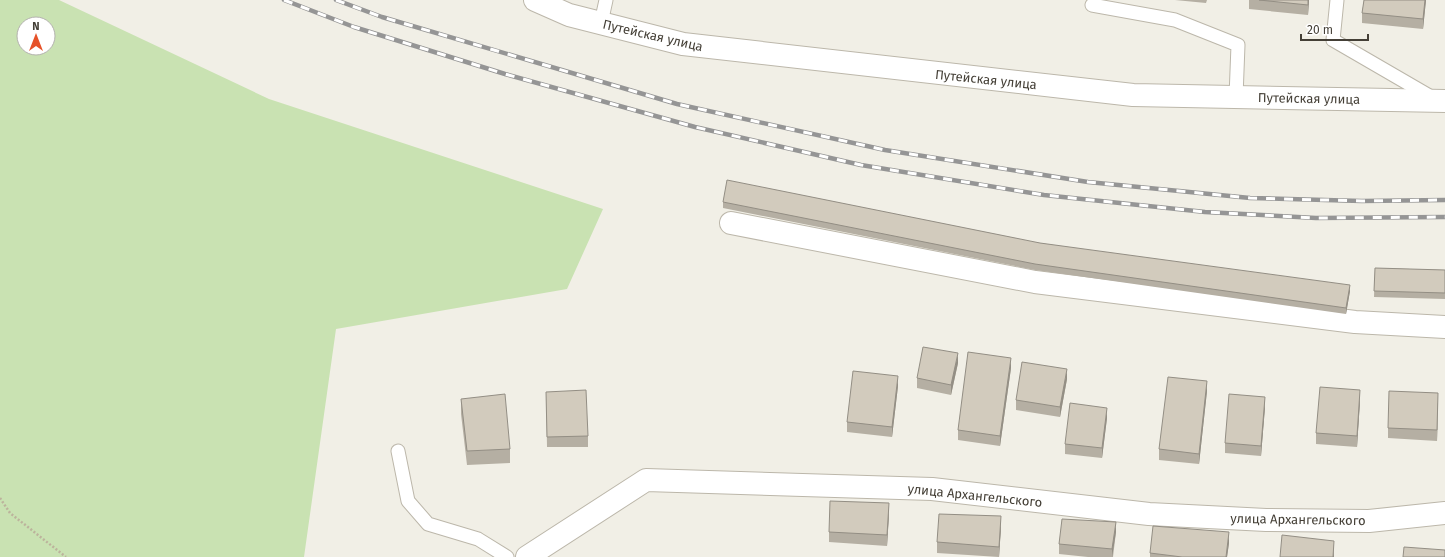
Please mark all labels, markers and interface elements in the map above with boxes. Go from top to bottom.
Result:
north arrow [16,16,56,56]
scale bar [1301,16,1368,42]
street label: Путейская улица [601,17,704,54]
text: N [32,20,40,33]
text: 20 m [1307,23,1333,37]
street label: Путейская улица [934,67,1038,92]
street label: Путейская улица [1258,90,1360,107]
street label: улица Архангельского [907,481,1043,510]
street label: улица Архангельского [1230,511,1366,528]

